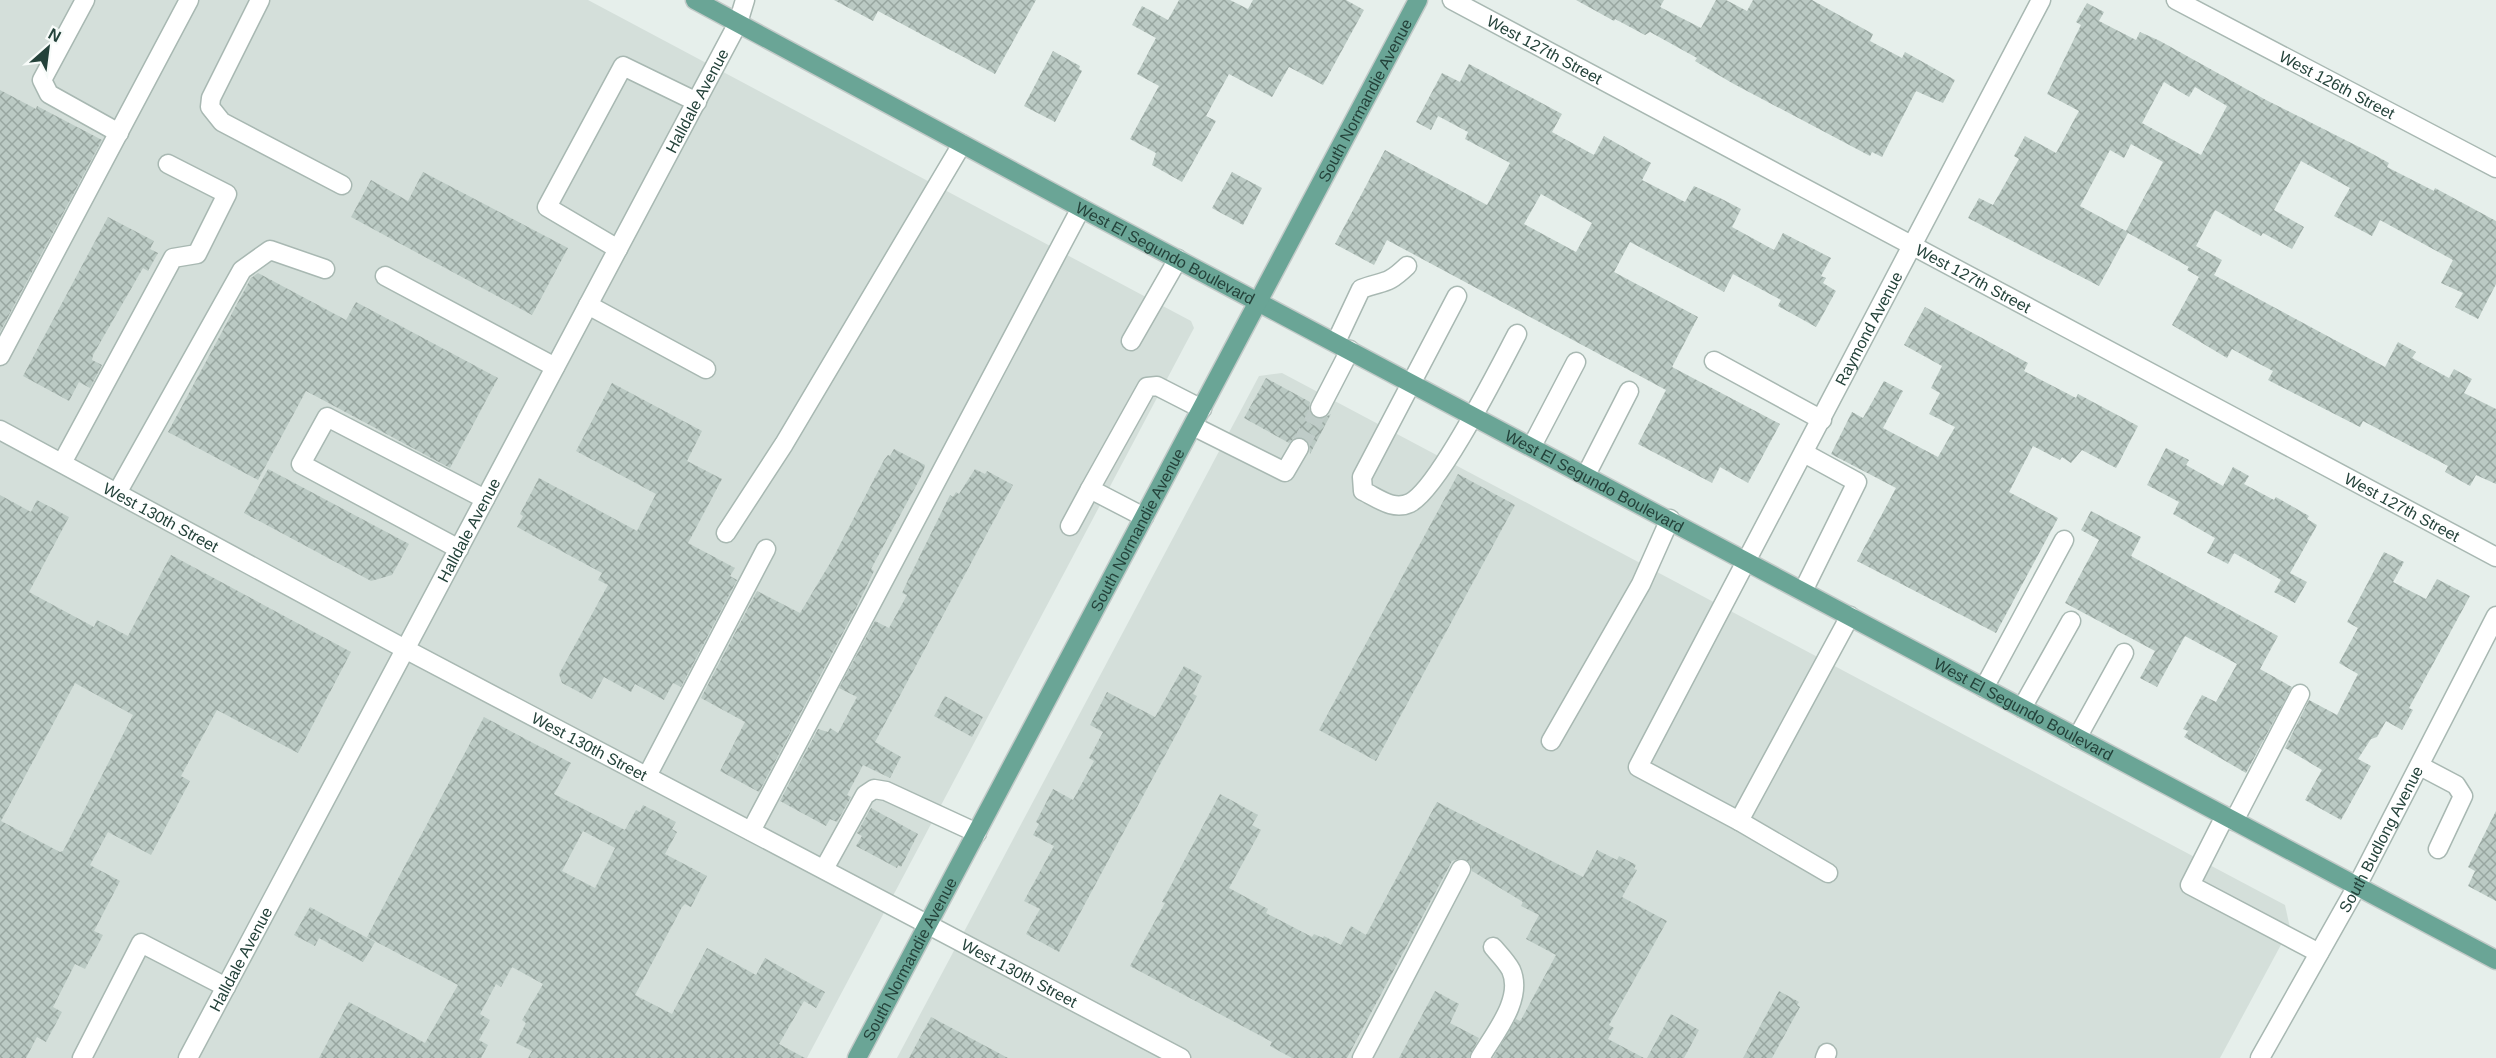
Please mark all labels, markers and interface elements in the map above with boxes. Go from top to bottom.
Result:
street label: West 127th Street [1484,12,1605,88]
street label: South Normandie Avenue [1315,16,1415,185]
north arrow [18,18,78,78]
text: N [46,25,64,45]
street label: Halldale Avenue [663,46,732,156]
street label: West 126th Street [2276,48,2398,123]
street label: West El Segundo Boulevard [1073,199,1257,308]
street label: West 127th Street [1913,241,2034,316]
street label: Raymond Avenue [1832,269,1906,388]
street label: West El Segundo Boulevard [1502,427,1687,536]
street label: South Normandie Avenue [1087,445,1188,614]
street label: West 127th Street [2342,470,2463,545]
street label: Halldale Avenue [434,475,504,585]
street label: West 130th Street [100,480,222,556]
street label: West El Segundo Boulevard [1931,655,2116,764]
street label: West 130th Street [529,709,650,784]
street label: South Budlong Avenue [2336,763,2426,915]
street label: South Normandie Avenue [860,875,960,1044]
street label: Halldale Avenue [206,904,276,1014]
street label: West 130th Street [959,936,1080,1011]

